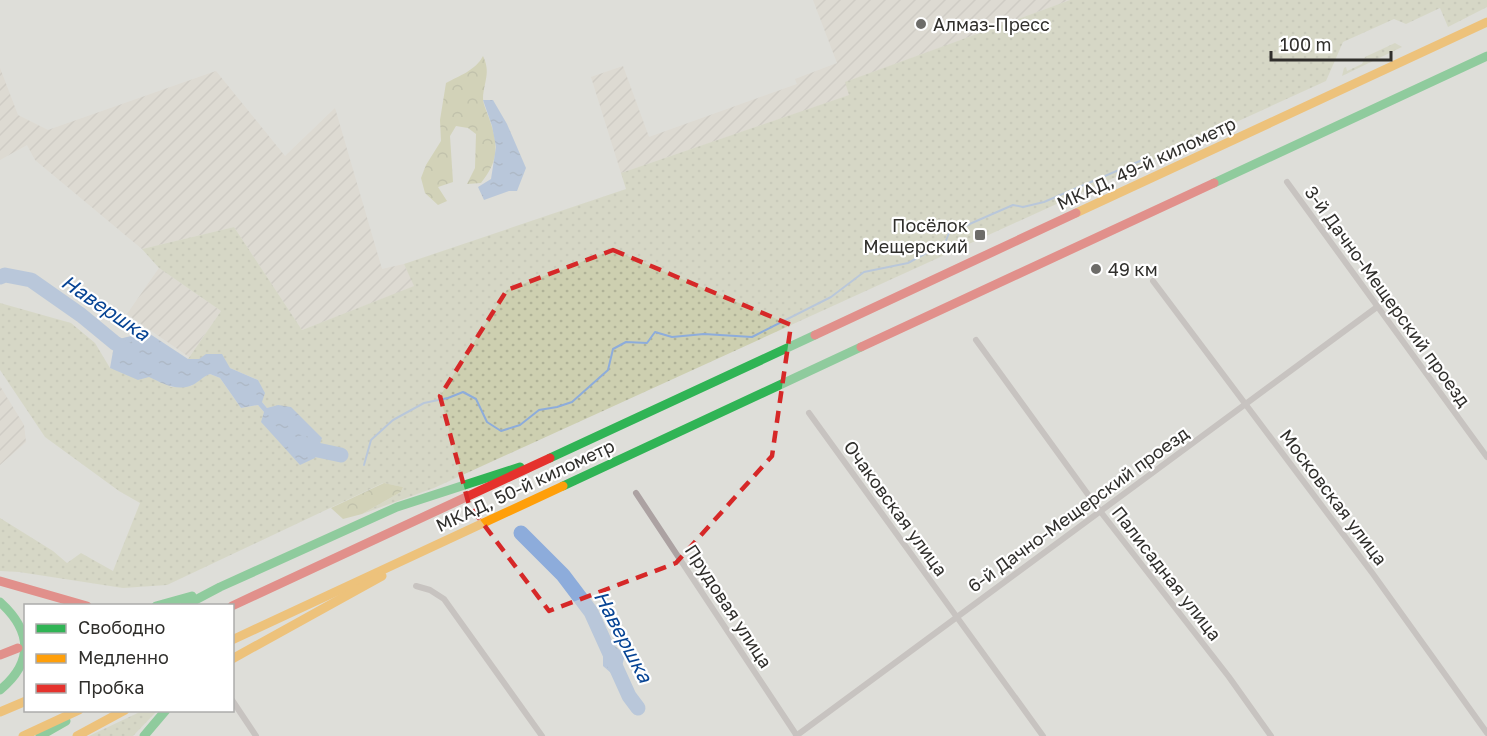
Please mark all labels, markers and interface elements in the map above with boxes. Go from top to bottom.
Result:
place label: Алмаз-Пресс [933,13,1050,35]
marker: Алмаз-Пресс [914,17,928,31]
scale bar [1271,24,1391,62]
text: 100 m [1280,33,1331,55]
street label: МКАД, 49-й километр [1053,112,1239,214]
street label: 3-й Дачно-Мещерский проезд [1301,181,1476,411]
place label: Посёлок Мещерский [863,214,968,257]
marker: Посёлок Мещерский [973,228,987,242]
place label: 49 км [1108,258,1158,280]
marker: 49 км [1089,262,1103,276]
water label: Навершка [58,269,155,345]
street label: 6-й Дачно-Мещерский проезд [963,421,1193,597]
street label: Московская улица [1276,425,1392,569]
street label: МКАД, 50-й километр [432,434,618,536]
street label: Очаковская улица [839,436,953,580]
street label: Палисадная улица [1108,501,1226,645]
street label: Прудовая улица [681,540,777,672]
water label: Навершка [590,586,659,687]
legend [24,604,234,712]
text: Свободно [78,616,165,638]
text: Медленно [78,646,169,668]
text: Пробка [78,676,144,698]

